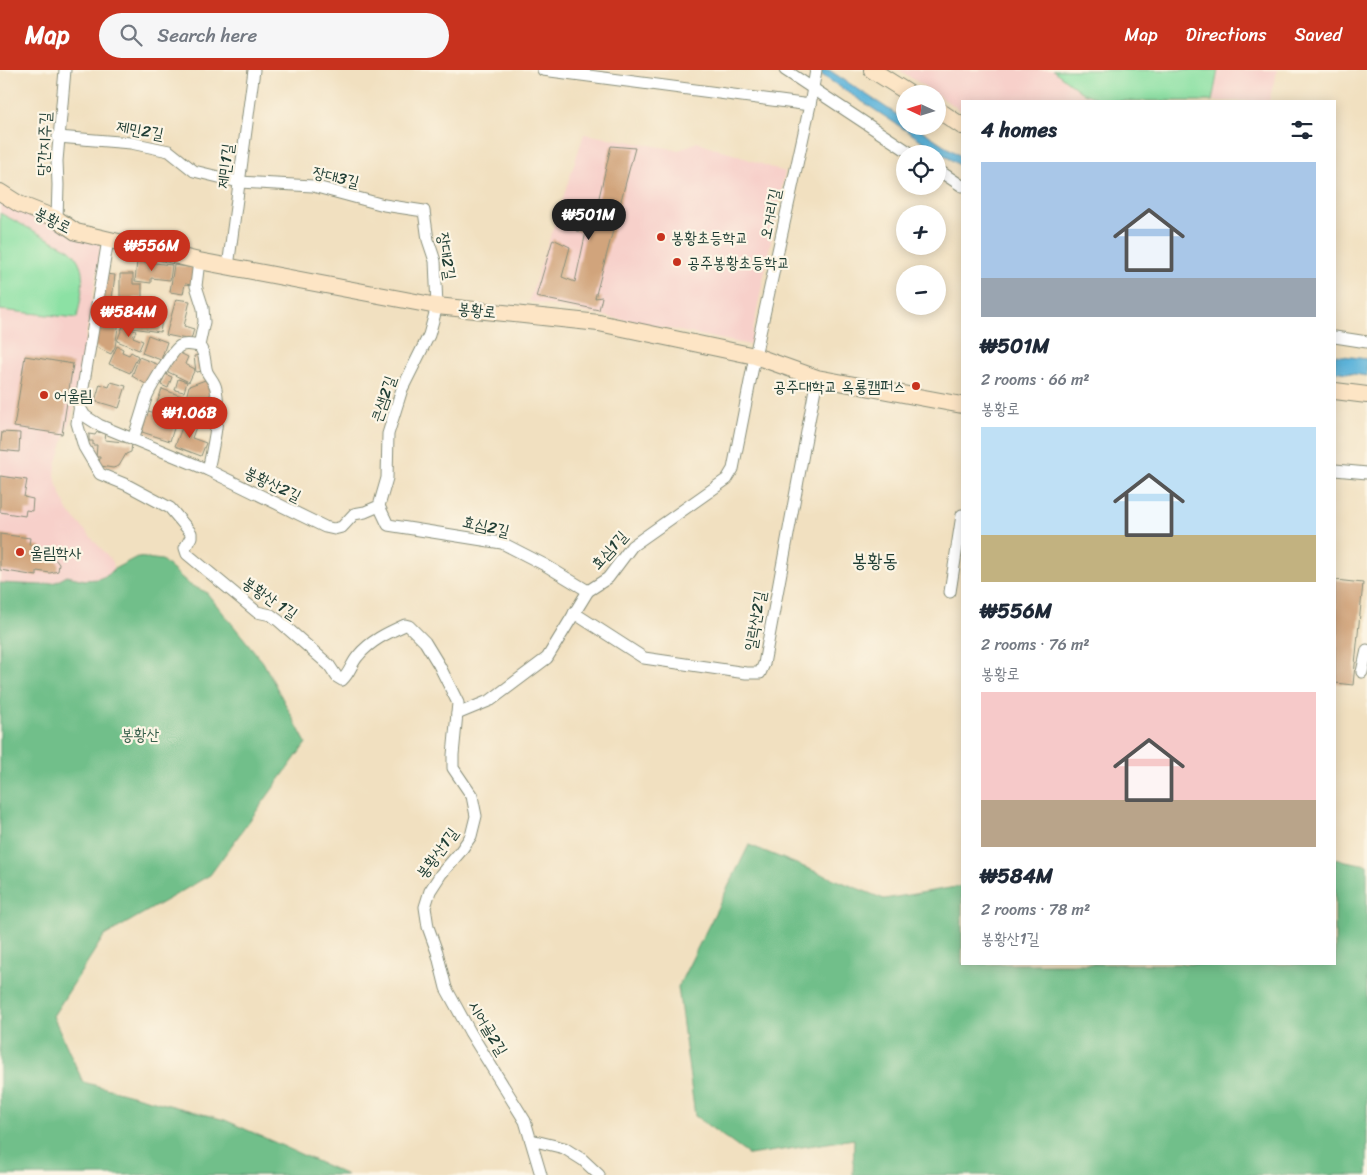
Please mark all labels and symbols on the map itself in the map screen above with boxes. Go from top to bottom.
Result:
north arrow [896,85,946,135]
street label: 당간지주길 [28,111,60,177]
street label: 제민2길 [114,112,166,148]
street label: 제민1길 [208,142,242,190]
street label: 장대3길 [310,158,362,196]
street label: 오거리길 [750,186,790,242]
street label: 봉황로 [29,198,77,242]
pin: ₩501M [554,198,624,241]
place label: 봉황초등학교 [671,223,748,252]
pin: ₩556M [117,230,187,272]
street label: 장대2길 [429,230,465,282]
marker: 봉황초등학교 [655,231,667,243]
place label: 공주봉황초등학교 [687,248,790,277]
marker: 공주봉황초등학교 [671,256,683,268]
street label: 봉황로 [456,294,498,326]
pin: ₩584M [94,296,164,338]
street label: 큰샘2길 [361,372,405,426]
place label: 공주대학교 옥룡캠퍼스 [773,372,906,401]
marker: 공주대학교 옥룡캠퍼스 [910,380,922,392]
place label: 어울림 [54,381,93,410]
marker: 어울림 [38,389,50,401]
pin: ₩1.06B [149,396,231,439]
street label: 봉황산2길 [239,458,307,510]
street label: 효심2길 [459,506,513,546]
street label: 효심1길 [583,523,635,577]
place label: 울림학사 [30,538,82,567]
district label: 봉황동 [852,544,898,577]
marker: 울림학사 [14,546,26,558]
street label: 봉황산 1길 [236,568,304,628]
street label: 일락산2길 [735,588,775,653]
park label: 봉황산 [121,720,159,749]
street label: 봉황산1길 [408,821,466,885]
street label: 시어골2길 [460,995,516,1062]

